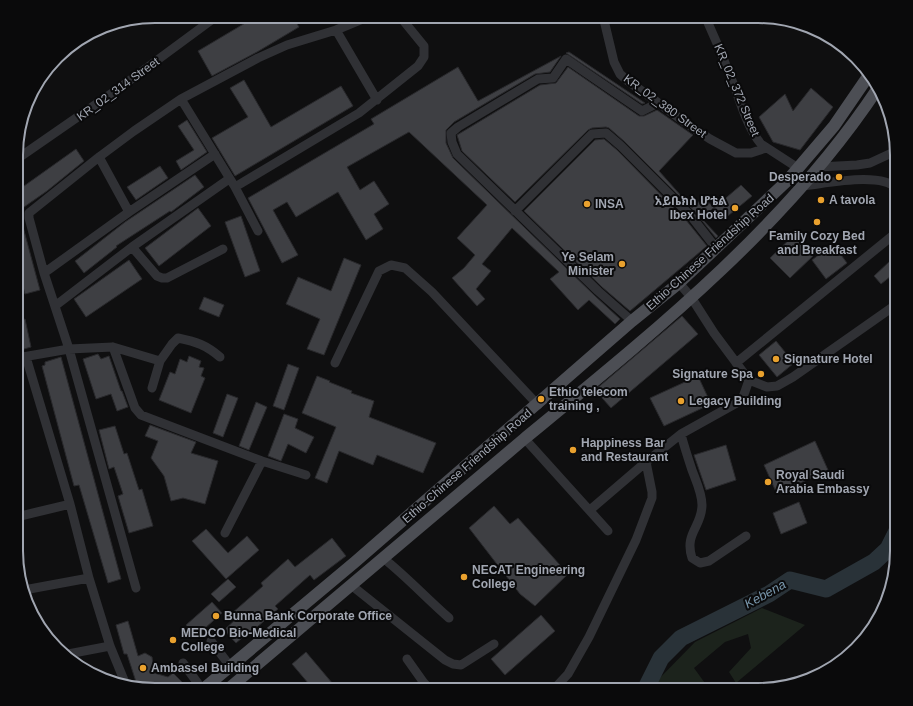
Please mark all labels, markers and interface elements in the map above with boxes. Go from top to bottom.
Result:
street label: KR_02_372 Street [711,42,763,139]
street label: KR_02_314 Street [74,54,163,124]
street label: KR_02_380 Street [621,71,710,141]
place label: Desperado [769,170,831,184]
marker: Desperado [834,172,844,182]
street label: Ethio-Chinese Friendship Road [643,191,777,313]
place label: A tavola [829,193,876,207]
place label: አይቤክስ ሆቴል Ibex Hotel [655,194,727,222]
marker: A tavola [816,195,826,205]
place label: INSA [595,197,624,211]
marker: INSA [582,199,592,209]
marker: አይቤክስ ሆቴል Ibex Hotel [730,203,740,213]
marker: Family Cozy Bed and Breakfast [812,217,822,227]
place label: Family Cozy Bed and Breakfast [769,229,865,257]
place label: Ye Selam Minister [561,250,614,278]
marker: Ye Selam Minister [617,259,627,269]
place label: Signature Hotel [784,352,873,366]
marker: Signature Hotel [771,354,781,364]
place label: Signature Spa [672,367,753,381]
marker: Signature Spa [756,369,766,379]
place label: Ethio telecom training , [549,385,628,413]
marker: Ethio telecom training , [536,394,546,404]
place label: Legacy Building [689,394,782,408]
marker: Legacy Building [676,396,686,406]
street label: Ethio-Chinese Friendship Road [399,406,535,526]
place label: Happiness Bar and Restaurant [581,436,668,464]
marker: Happiness Bar and Restaurant [568,445,578,455]
place label: Royal Saudi Arabia Embassy [776,468,870,496]
marker: Royal Saudi Arabia Embassy [763,477,773,487]
place label: NECAT Engineering College [472,563,585,591]
marker: NECAT Engineering College [459,572,469,582]
water label: Kebena [742,577,788,611]
place label: Bunna Bank Corporate Office [224,609,392,623]
marker: Bunna Bank Corporate Office [211,611,221,621]
place label: MEDCO Bio-Medical College [181,626,296,654]
marker: MEDCO Bio-Medical College [168,635,178,645]
place label: Ambassel Building [151,661,259,675]
marker: Ambassel Building [138,663,148,673]

